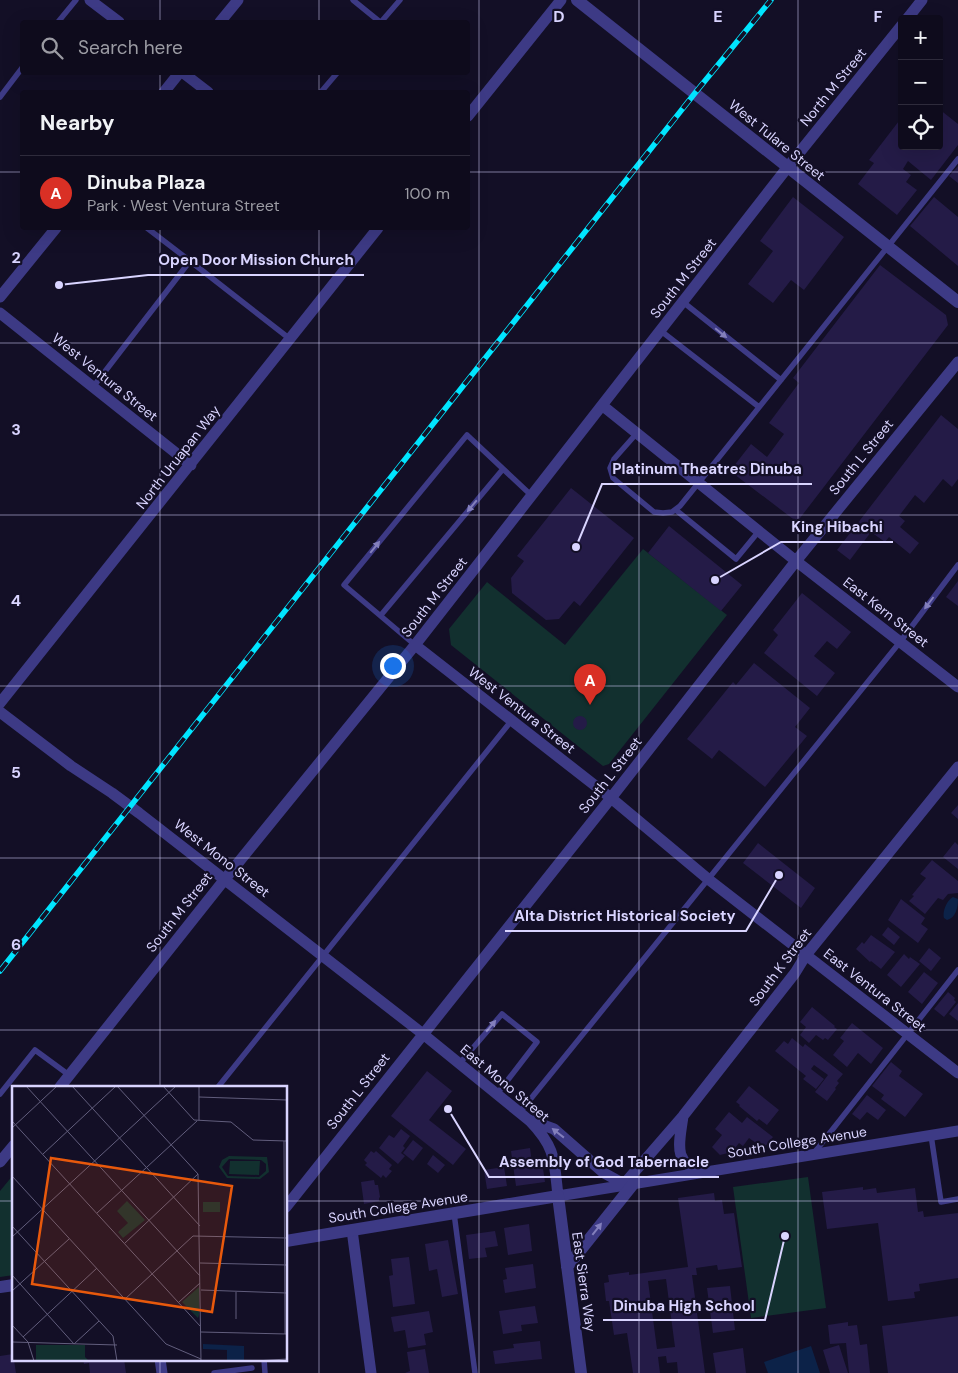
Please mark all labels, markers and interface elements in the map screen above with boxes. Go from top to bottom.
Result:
text: D [553,6,565,27]
text: E [713,6,723,27]
text: F [874,6,883,27]
map controls [898,15,943,150]
button: + [898,15,943,60]
search box [20,20,470,75]
icon: search [38,34,66,62]
text: Search here [78,35,183,60]
street label: North M Street [796,44,870,130]
button: − [898,60,943,105]
street label: West Tulare Street [725,96,829,184]
button: locate [898,105,943,150]
text: Nearby [40,109,114,137]
text: Dinuba Plaza [87,170,205,195]
text: A [50,183,62,204]
text: 100 m [405,183,450,204]
text: Park · West Ventura Street [87,195,280,216]
street label: South M Street [646,234,720,322]
callout: Open Door Mission Church [148,245,364,275]
text: 2 [11,247,21,268]
text: Open Door Mission Church [158,250,354,270]
one-way arrow [714,327,727,338]
street label: West Ventura Street [48,329,162,425]
street label: North Uruapan Way [132,401,224,512]
street label: South L Street [825,415,897,499]
text: 3 [11,419,21,440]
callout: Platinum Theatres Dinuba [602,454,812,484]
text: Platinum Theatres Dinuba [612,459,802,479]
one-way arrow [467,499,478,512]
callout: King Hibachi [781,512,893,542]
text: King Hibachi [791,517,883,537]
one-way arrow [370,541,381,554]
street label: South M Street [397,553,471,641]
street label: East Kern Street [840,573,932,651]
text: 4 [11,590,21,611]
one-way arrow [924,596,934,610]
your location [380,653,406,679]
street label: West Ventura Street [465,663,579,757]
pin: A [574,664,606,705]
street label: South L Street [574,733,646,817]
text: 5 [11,762,21,783]
street label: West Mono Street [171,815,273,901]
street label: South M Street [142,868,216,956]
callout: Alta District Historical Society [505,901,746,931]
text: Alta District Historical Society [514,906,736,926]
street label: South K Street [745,924,815,1010]
text: 6 [11,934,21,955]
street label: East Ventura Street [820,944,930,1036]
one-way arrow [486,1020,497,1033]
street label: East Mono Street [457,1040,553,1126]
street label: South L Street [322,1049,394,1133]
inset map [12,1086,288,1360]
street label: South College Avenue [726,1122,868,1162]
one-way arrow [552,1128,565,1139]
callout: Assembly of God Tabernacle [489,1147,719,1177]
text: Assembly of God Tabernacle [499,1152,709,1172]
street label: South College Avenue [327,1187,469,1227]
one-way arrow [592,1222,602,1236]
street label: East Sierra Way [568,1231,600,1333]
callout: Dinuba High School [603,1290,765,1320]
text: Dinuba High School [613,1296,755,1316]

